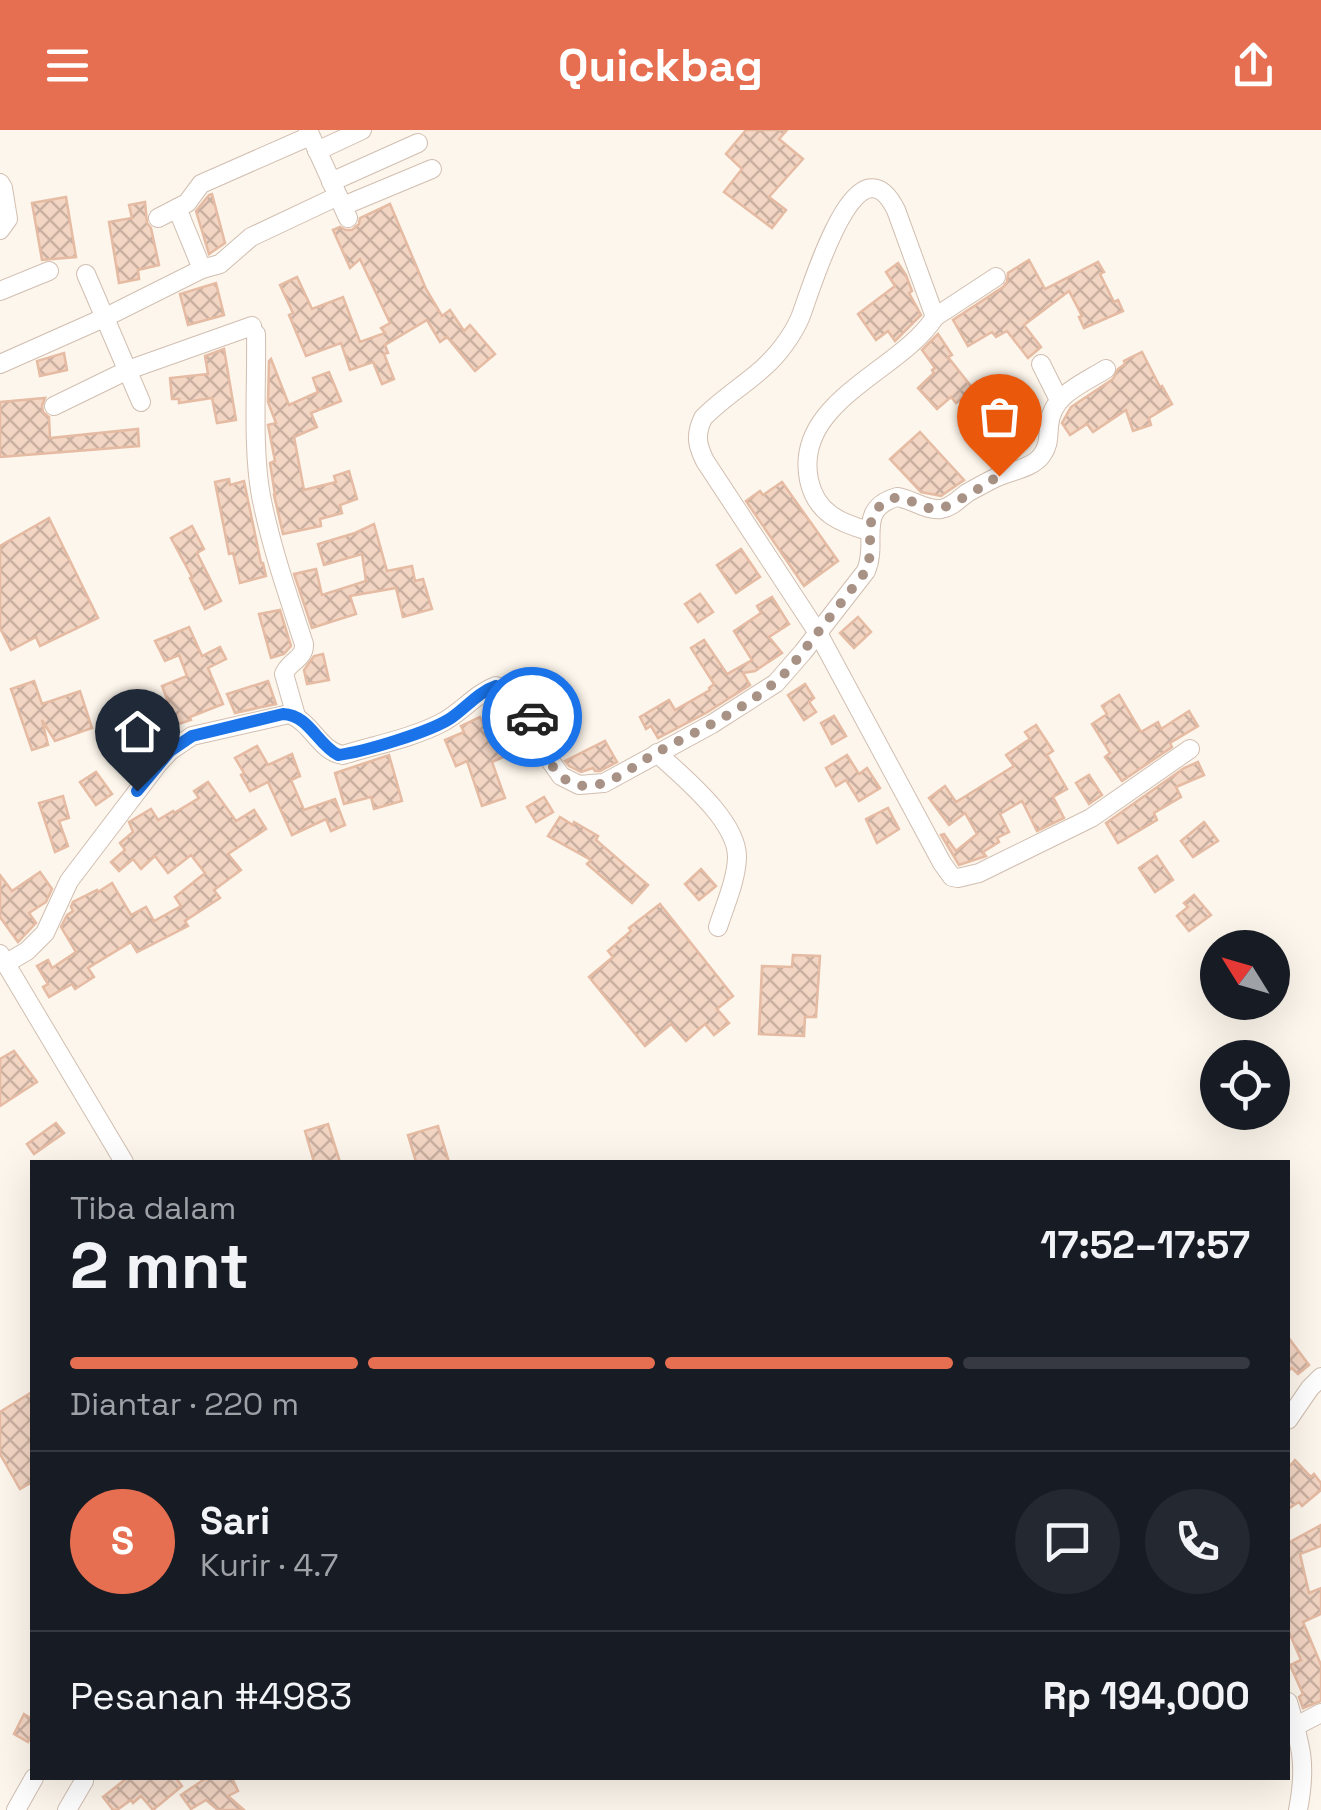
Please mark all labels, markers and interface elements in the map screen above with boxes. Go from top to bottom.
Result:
text: Quickbag [558,37,763,94]
icon: menu [40,38,95,93]
icon: share [1226,38,1281,93]
pin [957,374,1042,477]
icon: bag [972,389,1027,444]
courier [482,667,582,767]
pin [95,689,180,792]
icon: car [505,690,560,745]
icon: home [110,704,165,759]
north arrow [1200,930,1290,1020]
map controls [1200,930,1290,1130]
button: locate [1200,1040,1290,1130]
text: Tiba dalam [70,1188,236,1228]
text: 17:52–17:57 [1040,1221,1250,1269]
text: 2 mnt [70,1224,249,1307]
text: Diantar · 220 m [70,1384,299,1424]
button: chat [1015,1489,1120,1594]
button: phone [1145,1489,1250,1594]
text: Sari [200,1497,270,1545]
text: S [111,1517,134,1565]
text: Kurir · 4.7 [200,1545,338,1585]
text: Pesanan #4983 [70,1672,352,1720]
text: Rp 194,000 [1043,1672,1250,1720]

